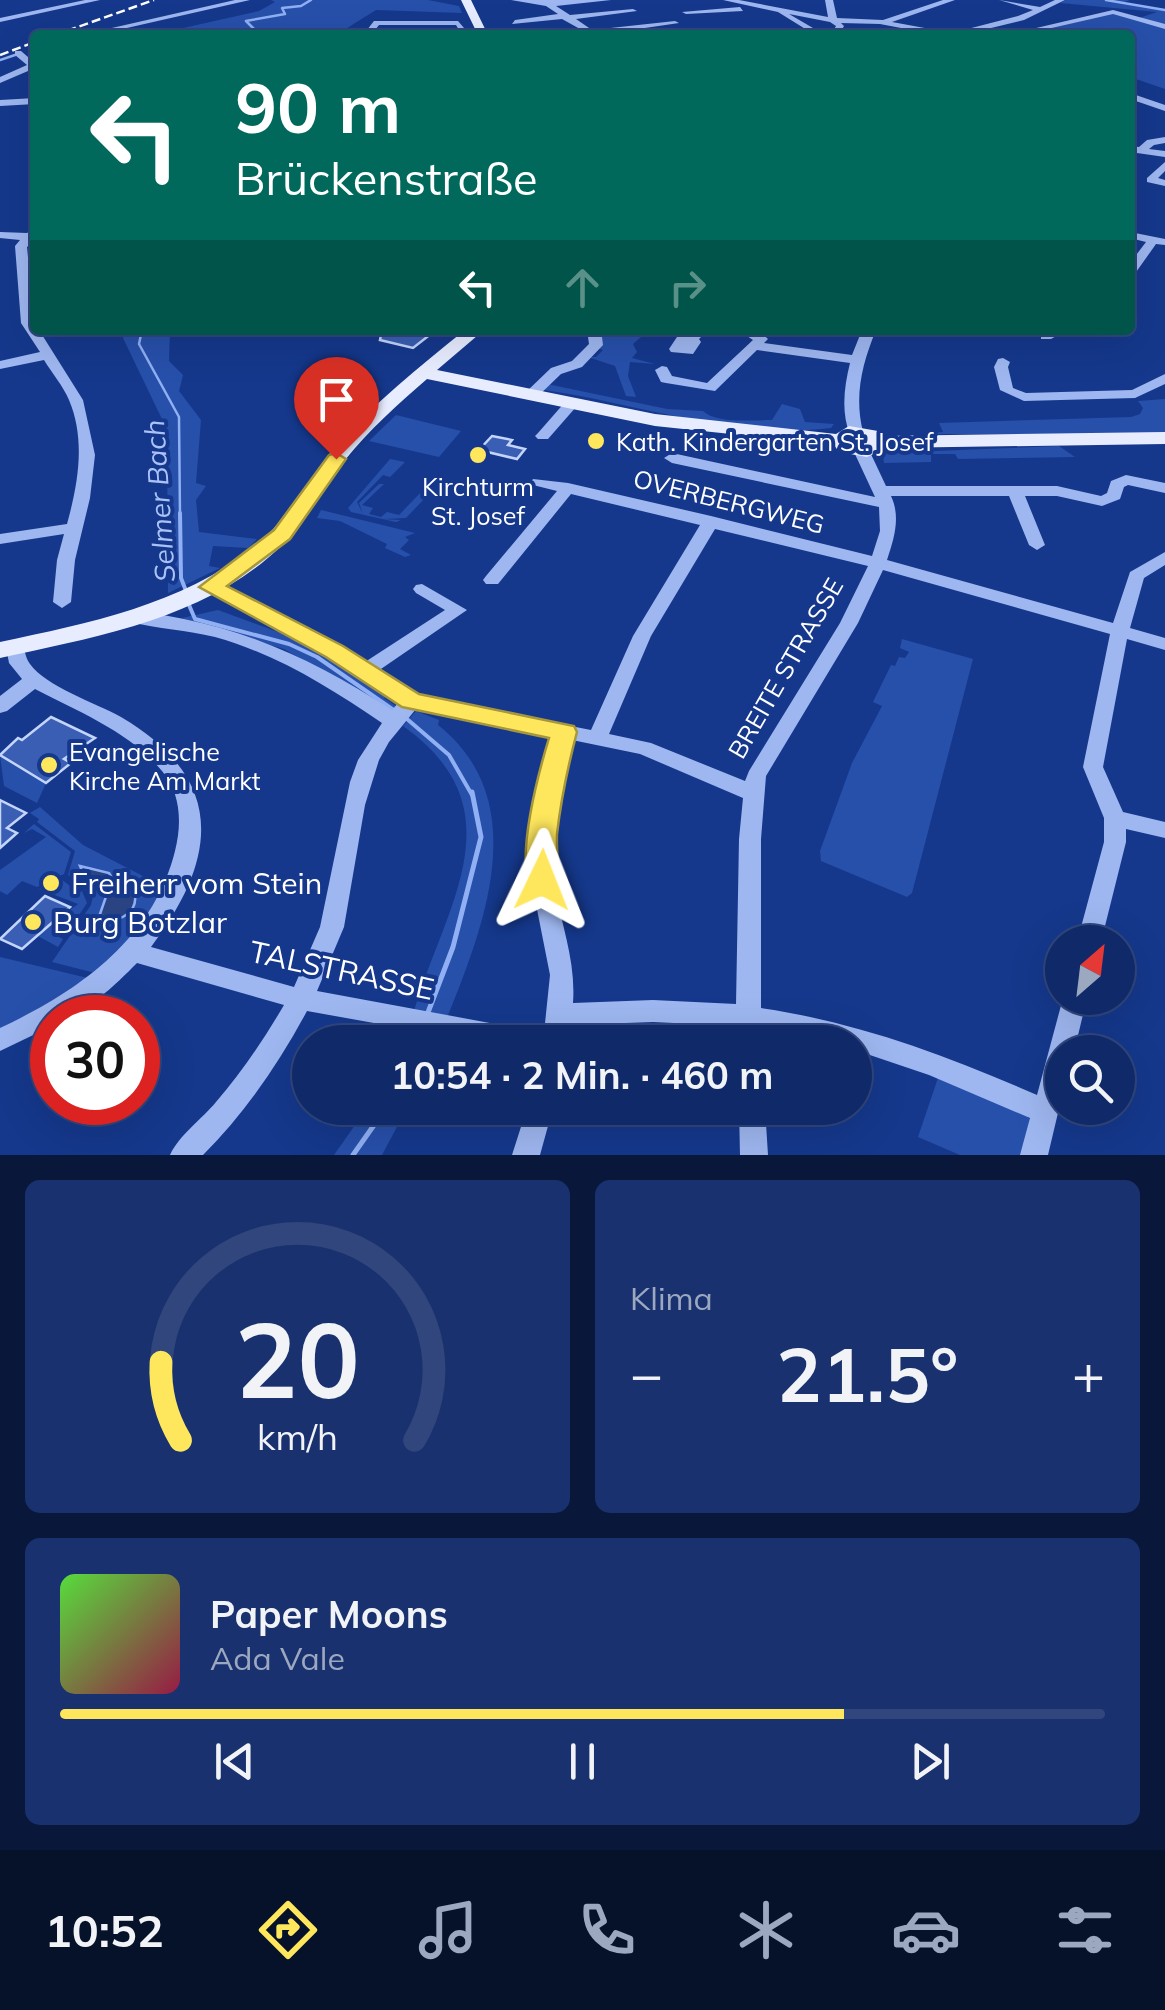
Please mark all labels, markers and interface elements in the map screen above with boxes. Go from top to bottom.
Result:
text: 90 m [235,63,401,151]
icon: left [70,70,200,200]
text: Brückenstraße [235,150,538,206]
icon: left [450,260,505,315]
icon: ahead [555,260,610,315]
icon: right [660,260,715,315]
pin [294,357,379,460]
icon: arrive [309,372,364,427]
water label: Selmer Bach [136,419,182,583]
place label: Kath. Kindergarten St. Josef [616,426,934,457]
marker: Kath. Kindergarten St. Josef [585,430,607,452]
marker: Kirchturm St. Josef [467,444,489,466]
street label: OVERBERGWEG [630,462,828,540]
place label: Kirchturm St. Josef [422,471,534,531]
street label: BREITE STRASSE [721,572,849,764]
place label: Evangelische Kirche Am Markt [69,736,261,796]
marker: Evangelische Kirche Am Markt [38,754,60,776]
position arrow [490,828,594,932]
place label: Freiherr vom Stein [71,864,322,902]
marker: Freiherr vom Stein [40,872,62,894]
place label: Burg Botzlar [53,903,227,941]
marker: Burg Botzlar [22,911,44,933]
north arrow [1045,925,1135,1015]
map controls [1045,925,1135,1125]
street label: TALSTRASSE [246,932,438,1008]
speed limit sign: 30 [30,995,160,1125]
button: search [1045,1035,1135,1125]
text: 10:54 · 2 Min. · 460 m [391,1051,773,1099]
text: Klima [630,1278,713,1318]
text: 20 [235,1293,360,1424]
text: 21.5° [776,1327,959,1421]
text: − [630,1339,663,1408]
text: + [1072,1339,1105,1408]
text: km/h [257,1414,338,1459]
text: Paper Moons [210,1590,448,1638]
text: Ada Vale [210,1638,345,1678]
icon: previous [207,1734,262,1789]
icon: pause [555,1734,610,1789]
icon: next [903,1734,958,1789]
icon: directions [253,1895,323,1965]
icon: music [413,1895,483,1965]
icon: phone [572,1895,642,1965]
icon: climate [731,1895,801,1965]
icon: car [891,1895,961,1965]
icon: filters [1050,1895,1120,1965]
text: 10:52 [45,1902,164,1958]

